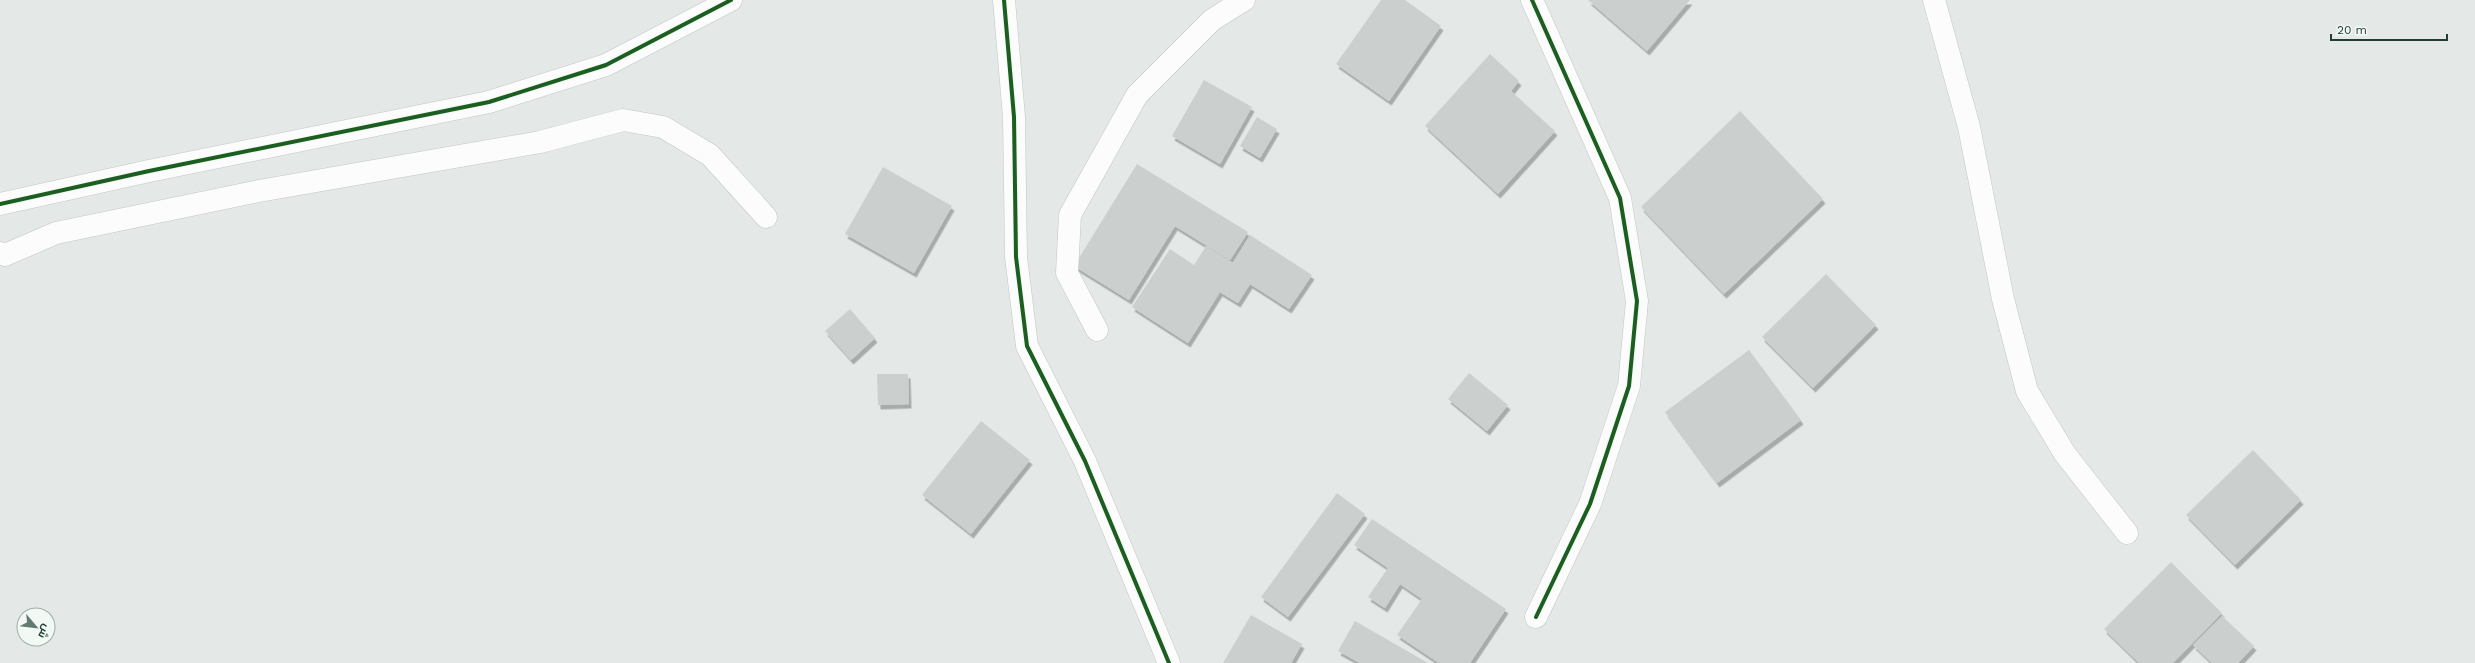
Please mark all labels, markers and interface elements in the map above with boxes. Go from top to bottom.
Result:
scale bar [2331,16,2447,42]
text: 20 m [2337,23,2367,37]
north arrow [16,607,56,647]
text: ش [35,622,53,641]

